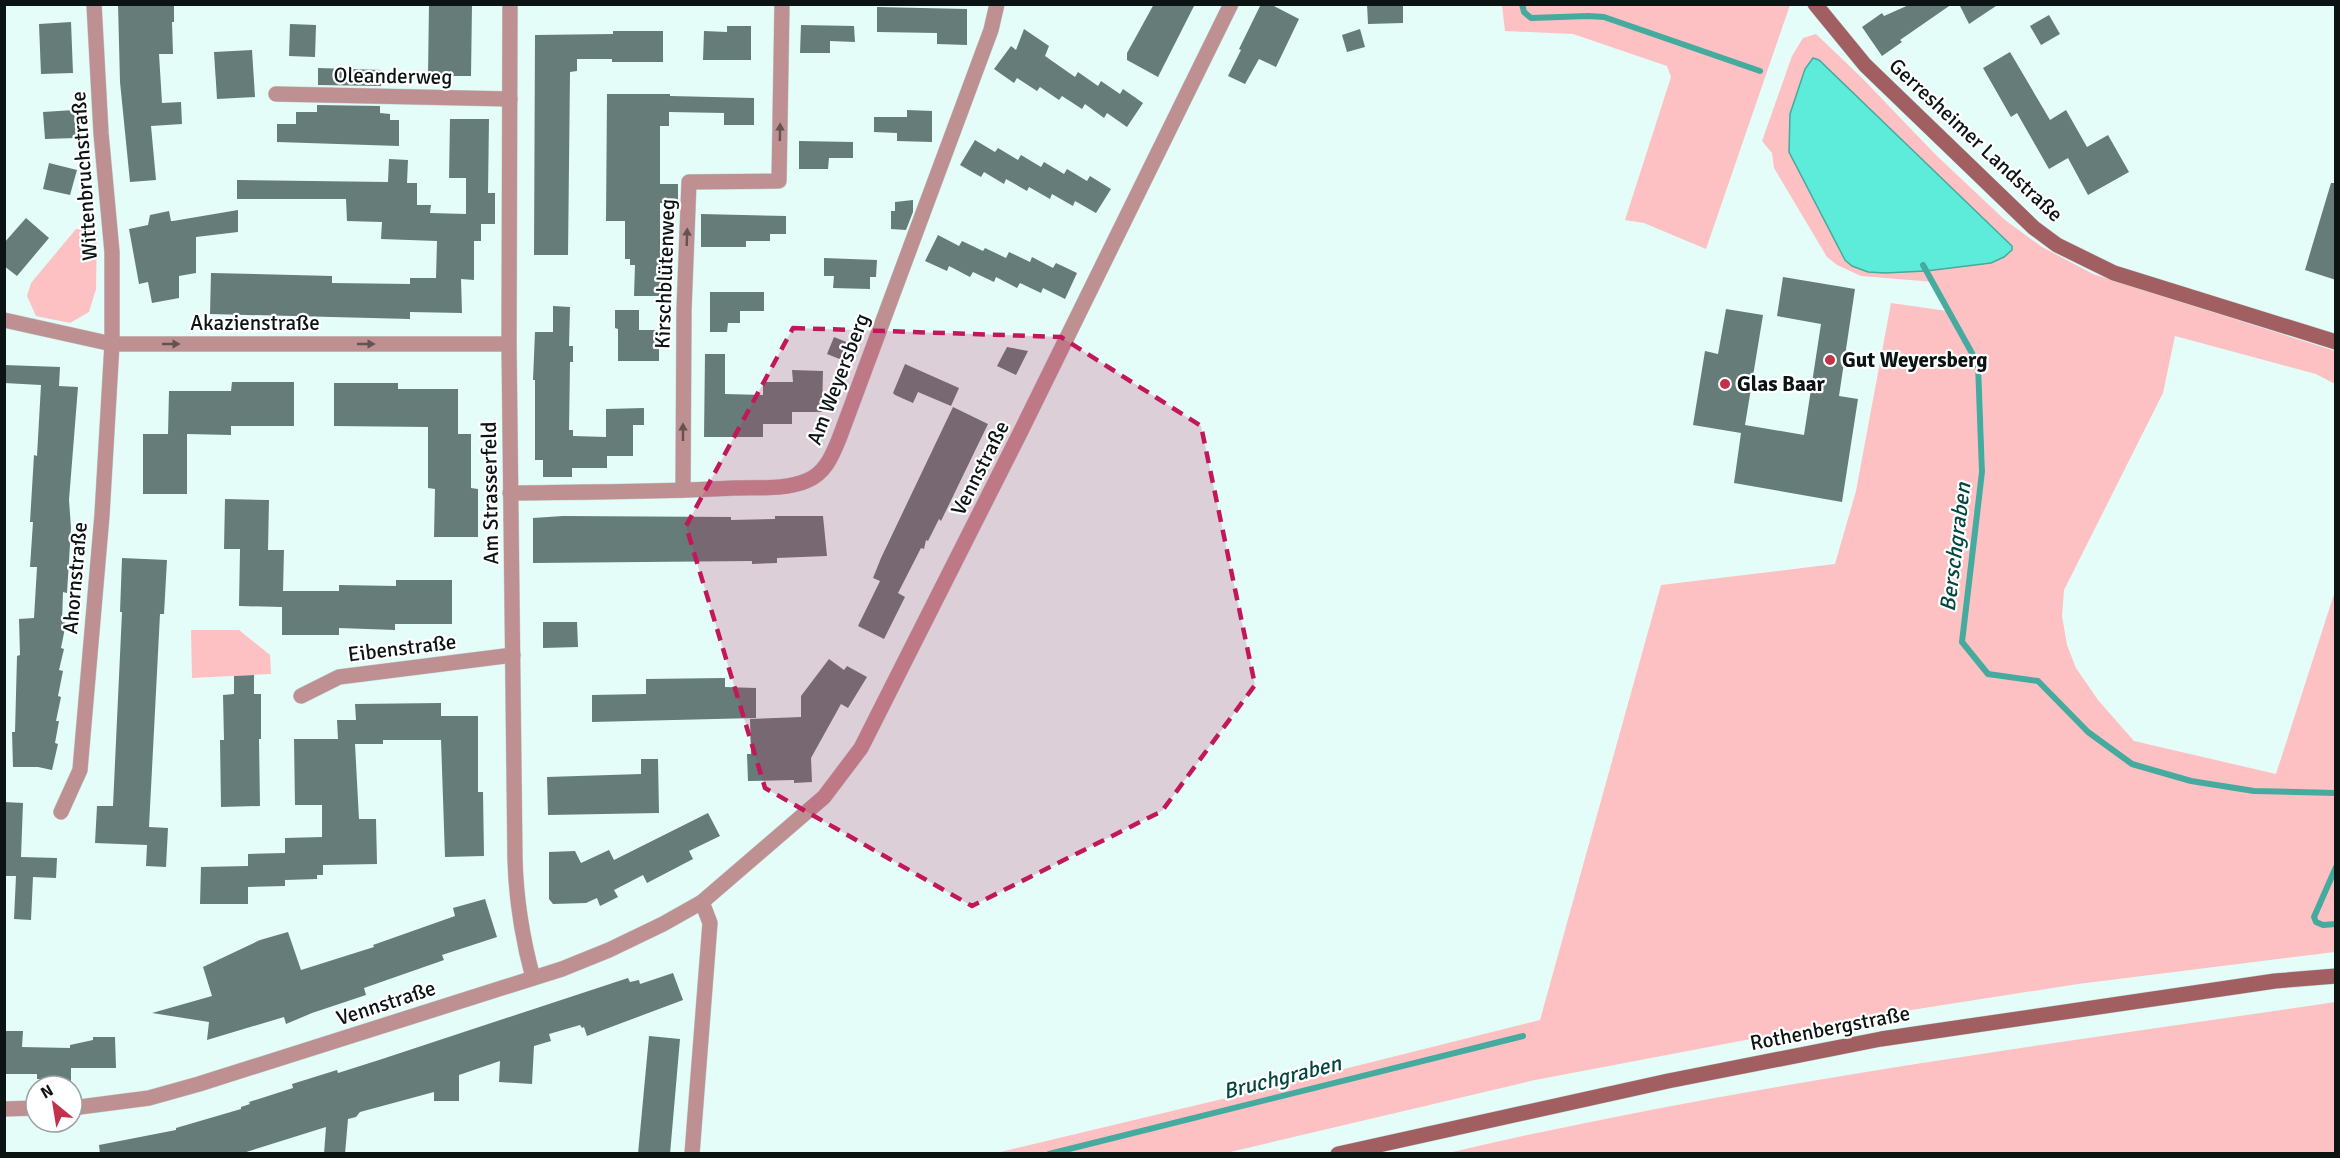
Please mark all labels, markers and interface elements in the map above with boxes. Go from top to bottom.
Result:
street label: Gerresheimer Landstraße [1884,53,2068,227]
street label: Oleanderweg [333,62,453,90]
street label: Wittenbruchstraße [65,90,103,262]
one-way arrow [775,122,785,141]
street label: Kirschblütenweg [649,198,681,350]
one-way arrow [682,227,691,246]
street label: Akazienstraße [190,310,320,336]
street label: Am Weyersberg [801,310,875,448]
one-way arrow [161,339,180,349]
one-way arrow [356,339,375,349]
place label: Gut Weyersberg [1842,347,1987,373]
marker: Gut Weyersberg [1823,353,1837,367]
place label: Glas Baar [1737,371,1826,397]
marker: Glas Baar [1718,377,1732,391]
street label: Vennstraße [945,416,1015,520]
street label: Am Strasserfeld [476,421,504,565]
one-way arrow [678,422,688,441]
water label: Berschgraben [1934,480,1976,613]
street label: Ahornstraße [57,521,93,635]
street label: Eibenstraße [346,628,458,668]
street label: Vennstraße [333,975,439,1031]
street label: Rothenbergstraße [1748,1000,1912,1056]
water label: Bruchgraben [1220,1049,1345,1105]
north arrow [24,1074,84,1134]
text: N [37,1080,57,1103]

